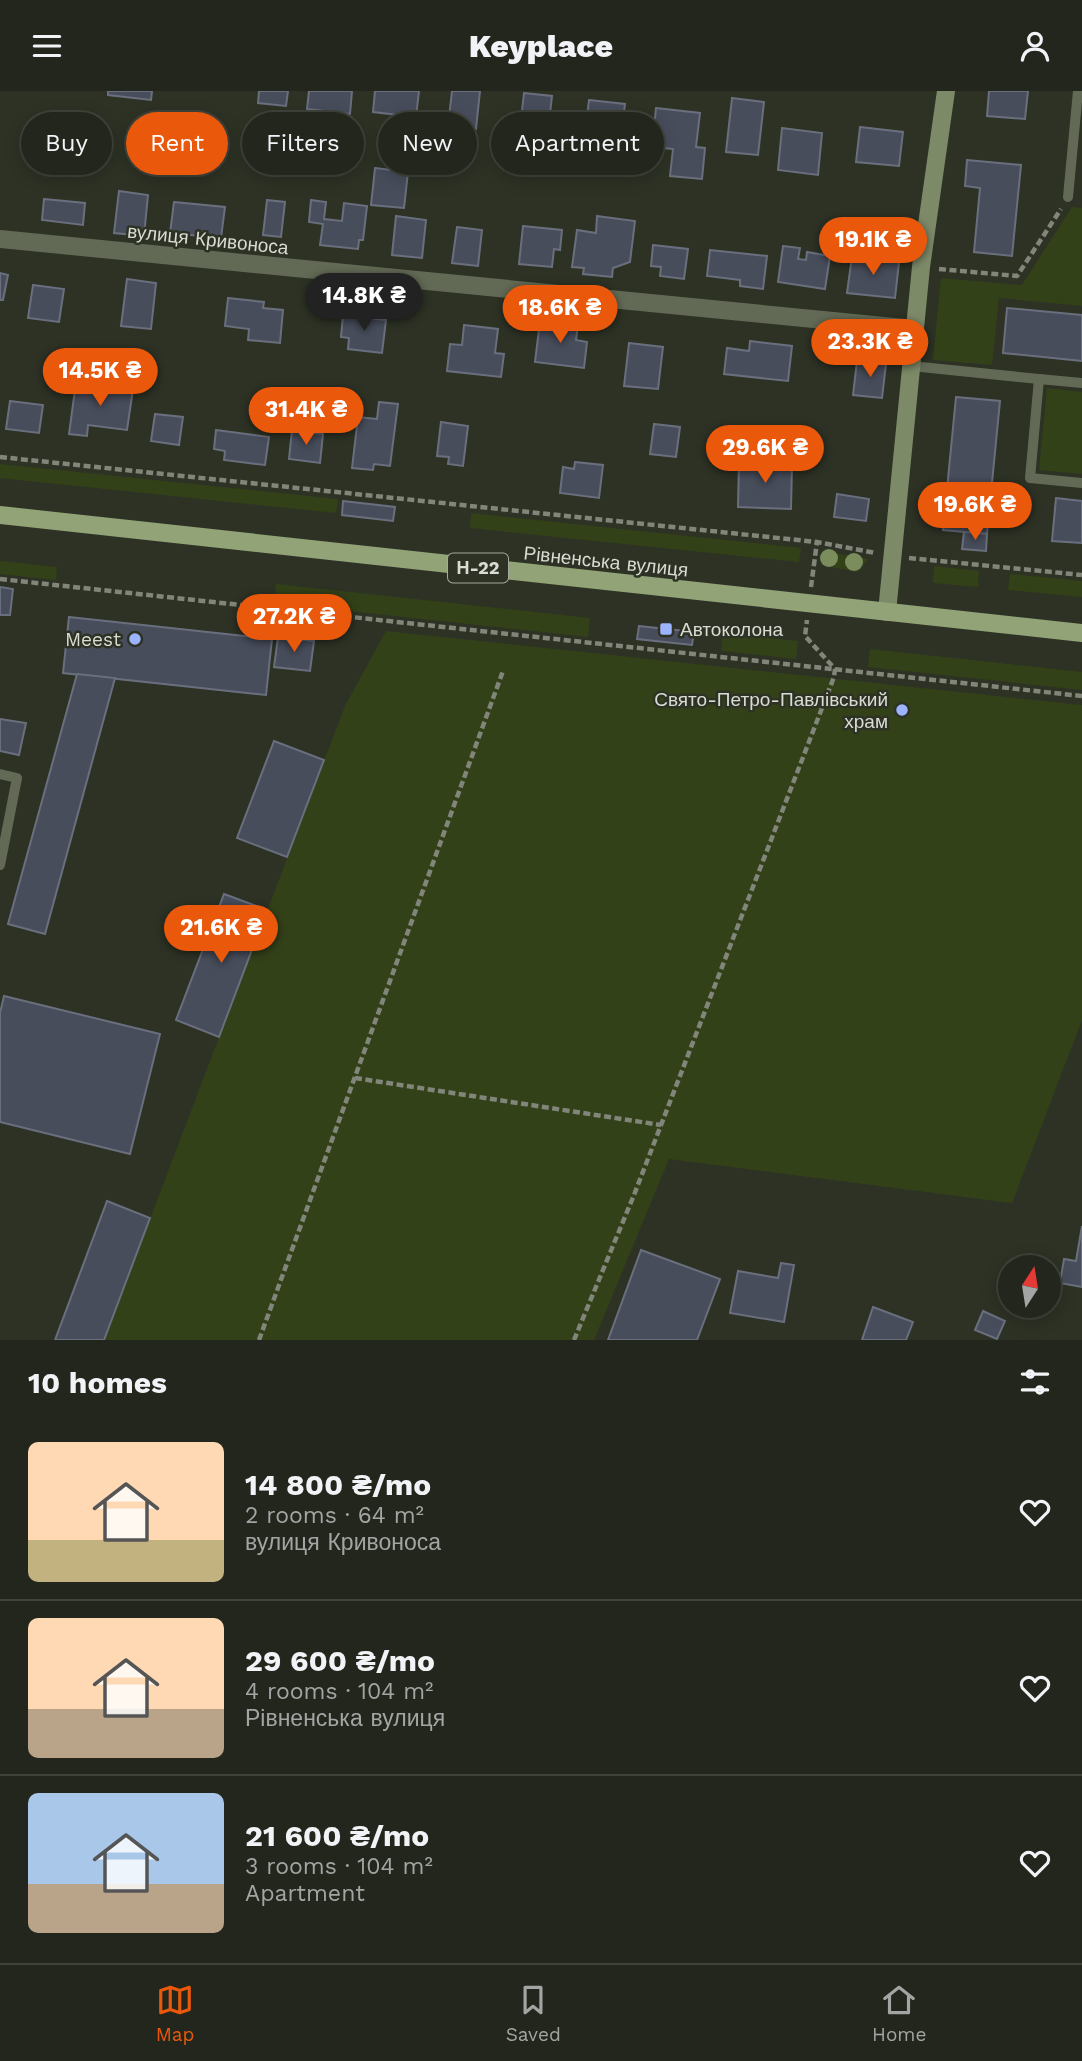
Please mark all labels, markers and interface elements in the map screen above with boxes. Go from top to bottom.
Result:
icon: menu [28,27,66,65]
text: Keyplace [469,27,613,65]
icon: person [1016,27,1054,65]
chip: Buy [21,112,112,175]
chip: Rent [126,112,228,175]
chip: Filters [242,112,364,175]
chip: New [378,112,477,175]
chip: Apartment [491,112,664,175]
pin: 19.1K ₴ [808,218,938,277]
street label: вулиця Кривоноса [126,220,290,259]
text: 19.1K ₴ [835,226,911,253]
pin: 14.8K ₴ [299,273,429,333]
text: 14.8K ₴ [322,282,406,309]
pin: 18.6K ₴ [495,285,625,345]
text: 18.6K ₴ [519,294,601,321]
pin: 23.3K ₴ [805,320,935,379]
text: 23.3K ₴ [827,328,913,355]
pin: 14.5K ₴ [35,349,165,408]
text: 14.5K ₴ [59,357,141,384]
pin: 31.4K ₴ [241,387,371,447]
text: 31.4K ₴ [265,396,347,423]
pin: 29.6K ₴ [700,425,830,485]
text: 29.6K ₴ [722,434,808,461]
pin: 19.6K ₴ [910,483,1040,542]
text: 19.6K ₴ [934,491,1016,518]
street label: Рівненська вулиця [523,541,689,582]
road number: Н-22 [448,553,508,582]
pin: 27.2K ₴ [229,595,359,654]
text: 27.2K ₴ [253,603,335,630]
place label: Автоколона [680,618,783,641]
marker: Автоколона [658,621,674,637]
place label: Meest [65,628,121,651]
marker: Meest [127,631,143,647]
place label: Свято-Петро-Павлівський храм [654,688,888,733]
marker: Свято-Петро-Павлівський храм [894,702,910,718]
pin: 21.6K ₴ [156,905,286,965]
text: 21.6K ₴ [180,914,262,941]
north arrow [998,1255,1060,1318]
map controls [998,1255,1061,1318]
icon: filters [1016,1363,1054,1401]
text: 10 homes [28,1365,167,1400]
text: 14 800 ₴/mo [245,1467,431,1502]
icon: home [84,1470,168,1554]
icon: heart [1016,1493,1054,1531]
text: 2 rooms · 64 m² [245,1502,424,1529]
text: вулиця Кривоноса [245,1529,441,1556]
text: 29 600 ₴/mo [245,1643,435,1678]
icon: home [84,1646,168,1730]
icon: heart [1016,1669,1054,1707]
text: 4 rooms · 104 m² [245,1678,433,1705]
text: Рівненська вулиця [245,1705,445,1732]
text: 21 600 ₴/mo [245,1818,429,1853]
icon: home [84,1821,168,1905]
icon: heart [1016,1844,1054,1882]
text: 3 rooms · 104 m² [245,1853,433,1880]
text: Apartment [245,1880,365,1907]
tab: Map [156,1981,194,2046]
tab: Saved [506,1981,561,2046]
tab: Home [872,1981,926,2046]

